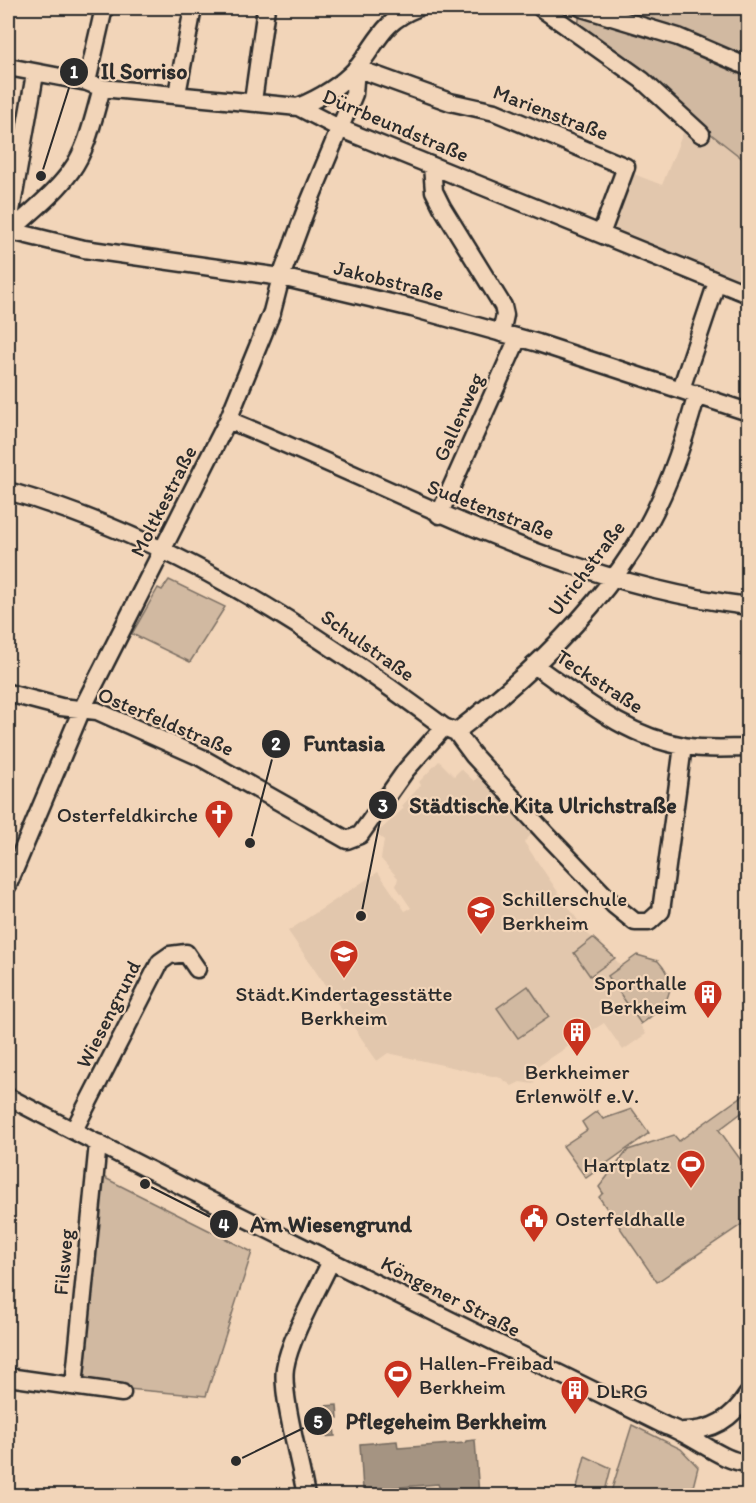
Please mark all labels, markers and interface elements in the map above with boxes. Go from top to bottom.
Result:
callout: Il Sorriso [59,52,200,92]
text: Il Sorriso [101,58,187,85]
text: 1 [70,61,79,83]
street label: Marienstraße [490,79,612,145]
street label: Dürrbeundstraße [319,83,473,167]
street label: Jakobstraße [332,254,446,306]
street label: Gallenweg [427,369,489,465]
street label: Moltkestraße [124,441,202,561]
street label: Sudetenstraße [424,473,558,545]
street label: Ulrichstraße [542,515,630,621]
street label: Schulstraße [316,604,420,686]
street label: Teckstraße [552,644,648,718]
street label: Osterfeldstraße [94,681,238,761]
callout: Funtasia [261,724,397,764]
text: Funtasia [303,730,385,757]
text: 2 [271,733,281,755]
callout: Städtische Kita Ulrichstraße [368,785,689,825]
text: Städtische Kita Ulrichstraße [409,792,677,819]
text: 3 [378,795,388,817]
church icon: Osterfeldkirche [203,798,235,840]
place label: Osterfeldkirche [57,802,198,827]
place label: Schillerschule Berkheim [502,886,627,935]
school or university icon: Schillerschule Berkheim [465,894,497,936]
school or university icon: Städt.Kindertagesstätte Berkheim [328,938,360,980]
street label: Wiesengrund [70,956,146,1072]
place label: Sporthalle Berkheim [594,970,687,1019]
building icon: Sporthalle Berkheim [692,978,724,1020]
place label: Städt.Kindertagesstätte Berkheim [236,981,452,1030]
building icon: Berkheimer Erlenwölf e.V. [561,1016,593,1058]
place label: Berkheimer Erlenwölf e.V. [515,1059,639,1108]
sports icon: Hartplatz [675,1148,707,1190]
place label: Hartplatz [583,1152,670,1177]
public building icon: Osterfeldhalle [518,1202,550,1244]
callout: Am Wiesengrund [209,1204,423,1244]
place label: Osterfeldhalle [555,1206,685,1231]
text: Am Wiesengrund [249,1211,413,1238]
text: 4 [219,1214,230,1236]
street label: Filsweg [48,1228,78,1296]
street label: Köngener Straße [377,1250,525,1342]
place label: Hallen-Freibad Berkheim [419,1350,554,1399]
sports icon: Hallen-Freibad Berkheim [382,1358,414,1400]
building icon: DLRG [559,1374,591,1416]
place label: DLRG [596,1378,648,1403]
callout: Pflegeheim Berkheim [303,1401,558,1441]
text: Pflegeheim Berkheim [346,1408,547,1435]
text: 5 [313,1411,323,1433]

